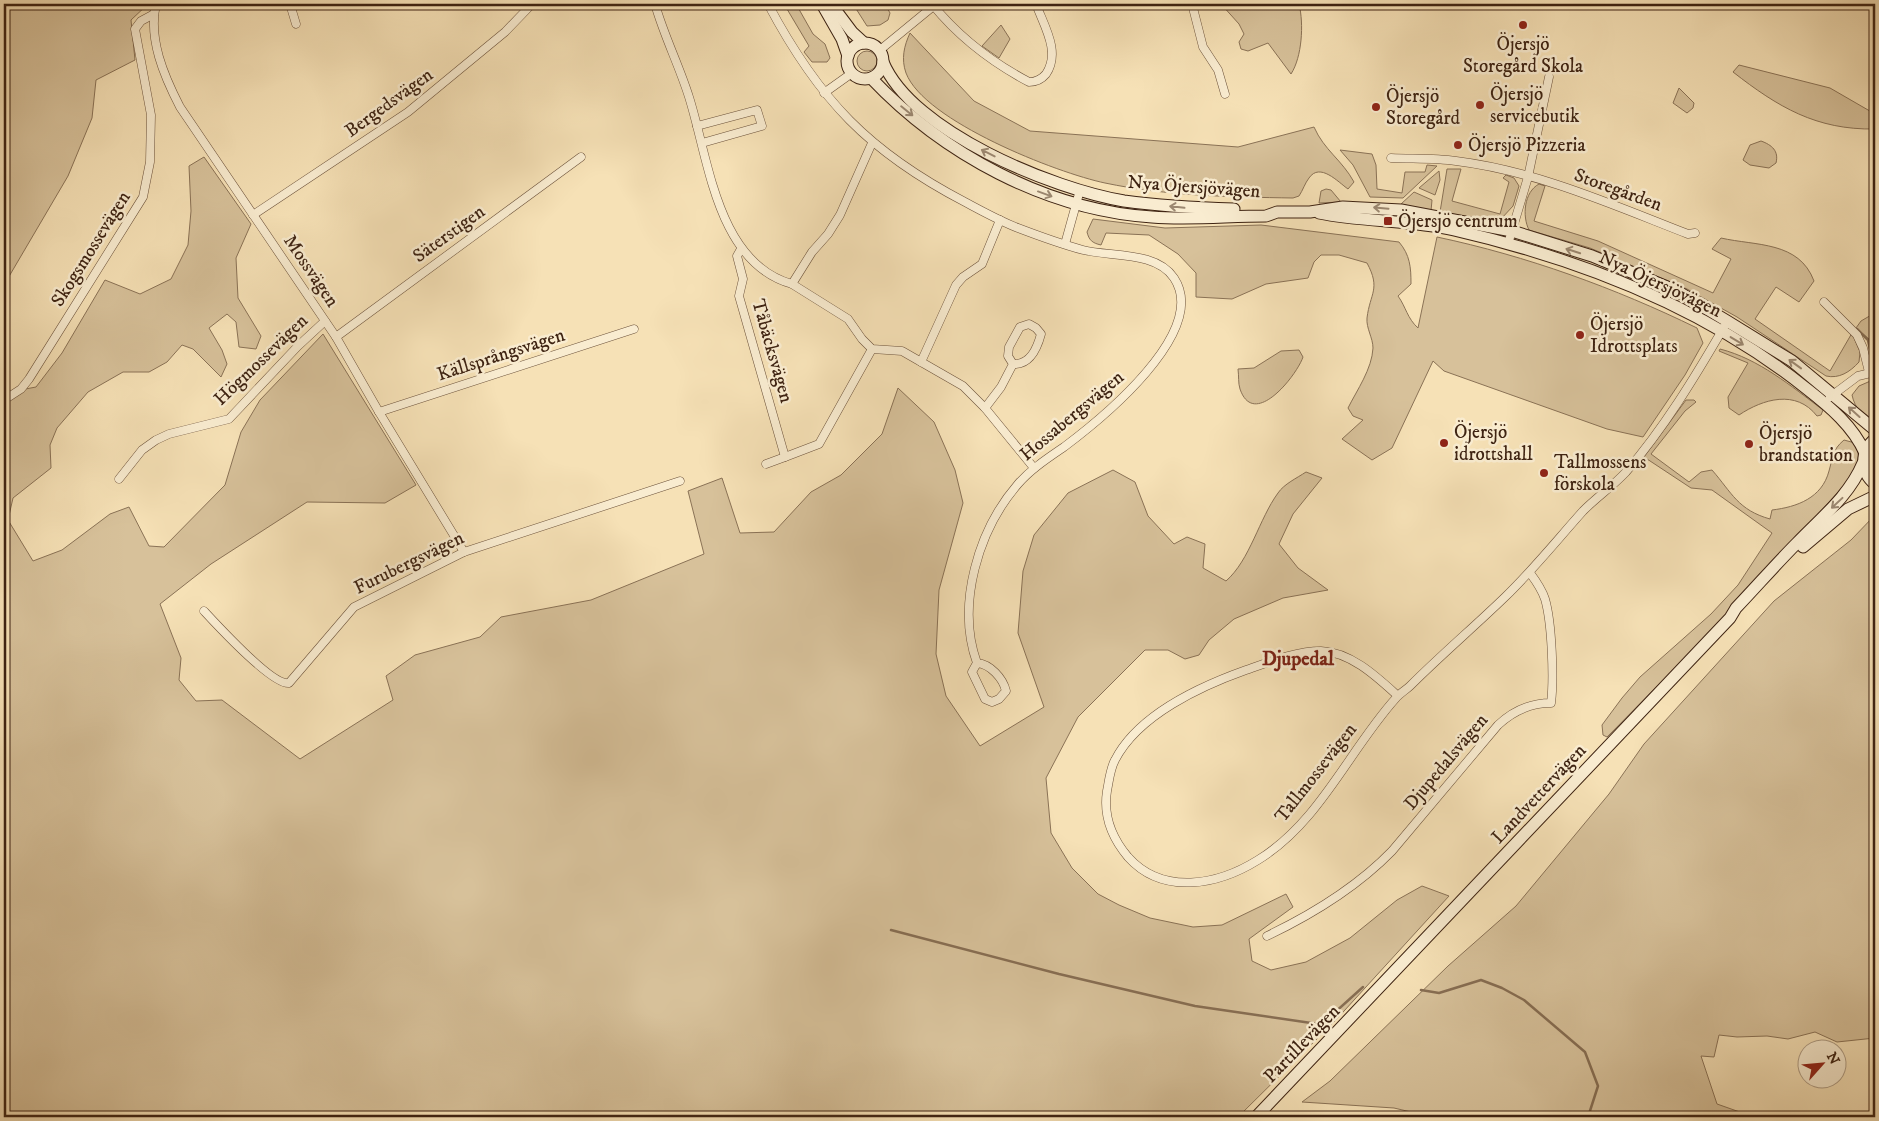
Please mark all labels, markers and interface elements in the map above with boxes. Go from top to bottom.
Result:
marker: Öjersjö Storegård Skola [1517,19,1529,31]
place label: Öjersjö Storegård Skola [1463,32,1583,78]
street label: Bergedsvägen [340,63,438,143]
place label: Öjersjö servicebutik [1490,82,1580,128]
place label: Öjersjö Storegård [1386,84,1460,130]
marker: Öjersjö servicebutik [1474,99,1486,111]
marker: Öjersjö Storegård [1370,101,1382,113]
one-way arrow [900,105,913,116]
place label: Öjersjö Pizzeria [1468,133,1586,157]
marker: Öjersjö Pizzeria [1452,139,1464,151]
one-way arrow [981,148,996,157]
street label: Storegården [1571,164,1665,217]
street label: Nya Öjersjövägen [1127,170,1261,203]
street label: Skogsmossevägen [46,187,136,311]
one-way arrow [1037,190,1053,199]
street label: Säterstigen [408,200,490,268]
one-way arrow [1169,202,1185,211]
one-way arrow [1373,203,1389,213]
place label: Öjersjö centrum [1398,209,1518,233]
marker: Öjersjö centrum [1382,215,1394,227]
street label: Mossvägen [278,230,344,312]
one-way arrow [1565,245,1581,255]
street label: Nya Öjersjövägen [1595,245,1726,323]
street label: Tåbäcksvägen [746,297,798,405]
street label: Högmossevägen [209,309,313,411]
place label: Öjersjö Idrottsplats [1590,312,1678,358]
street label: Källsprångsvägen [434,324,568,386]
marker: Öjersjö Idrottsplats [1574,329,1586,341]
one-way arrow [1730,337,1744,347]
one-way arrow [1788,359,1802,369]
street label: Hossabergsvägen [1015,366,1129,466]
one-way arrow [1847,406,1860,418]
place label: Öjersjö idrottshall [1454,420,1533,466]
place label: Öjersjö brandstation [1759,421,1853,467]
marker: Öjersjö idrottshall [1438,437,1450,449]
marker: Öjersjö brandstation [1743,438,1755,450]
place label: Tallmossens förskola [1554,451,1646,496]
marker: Tallmossens förskola [1538,467,1550,479]
one-way arrow [1830,497,1843,509]
street label: Furubergsvägen [350,526,468,600]
district label: Djupedal [1262,647,1335,672]
street label: Djupedalsvägen [1399,709,1493,815]
street label: Tallmossevägen [1270,719,1362,827]
street label: Landvettervägen [1487,739,1591,849]
street label: Partillevägen [1259,1000,1345,1088]
north arrow [1796,1038,1846,1088]
text: N [1822,1049,1844,1068]

